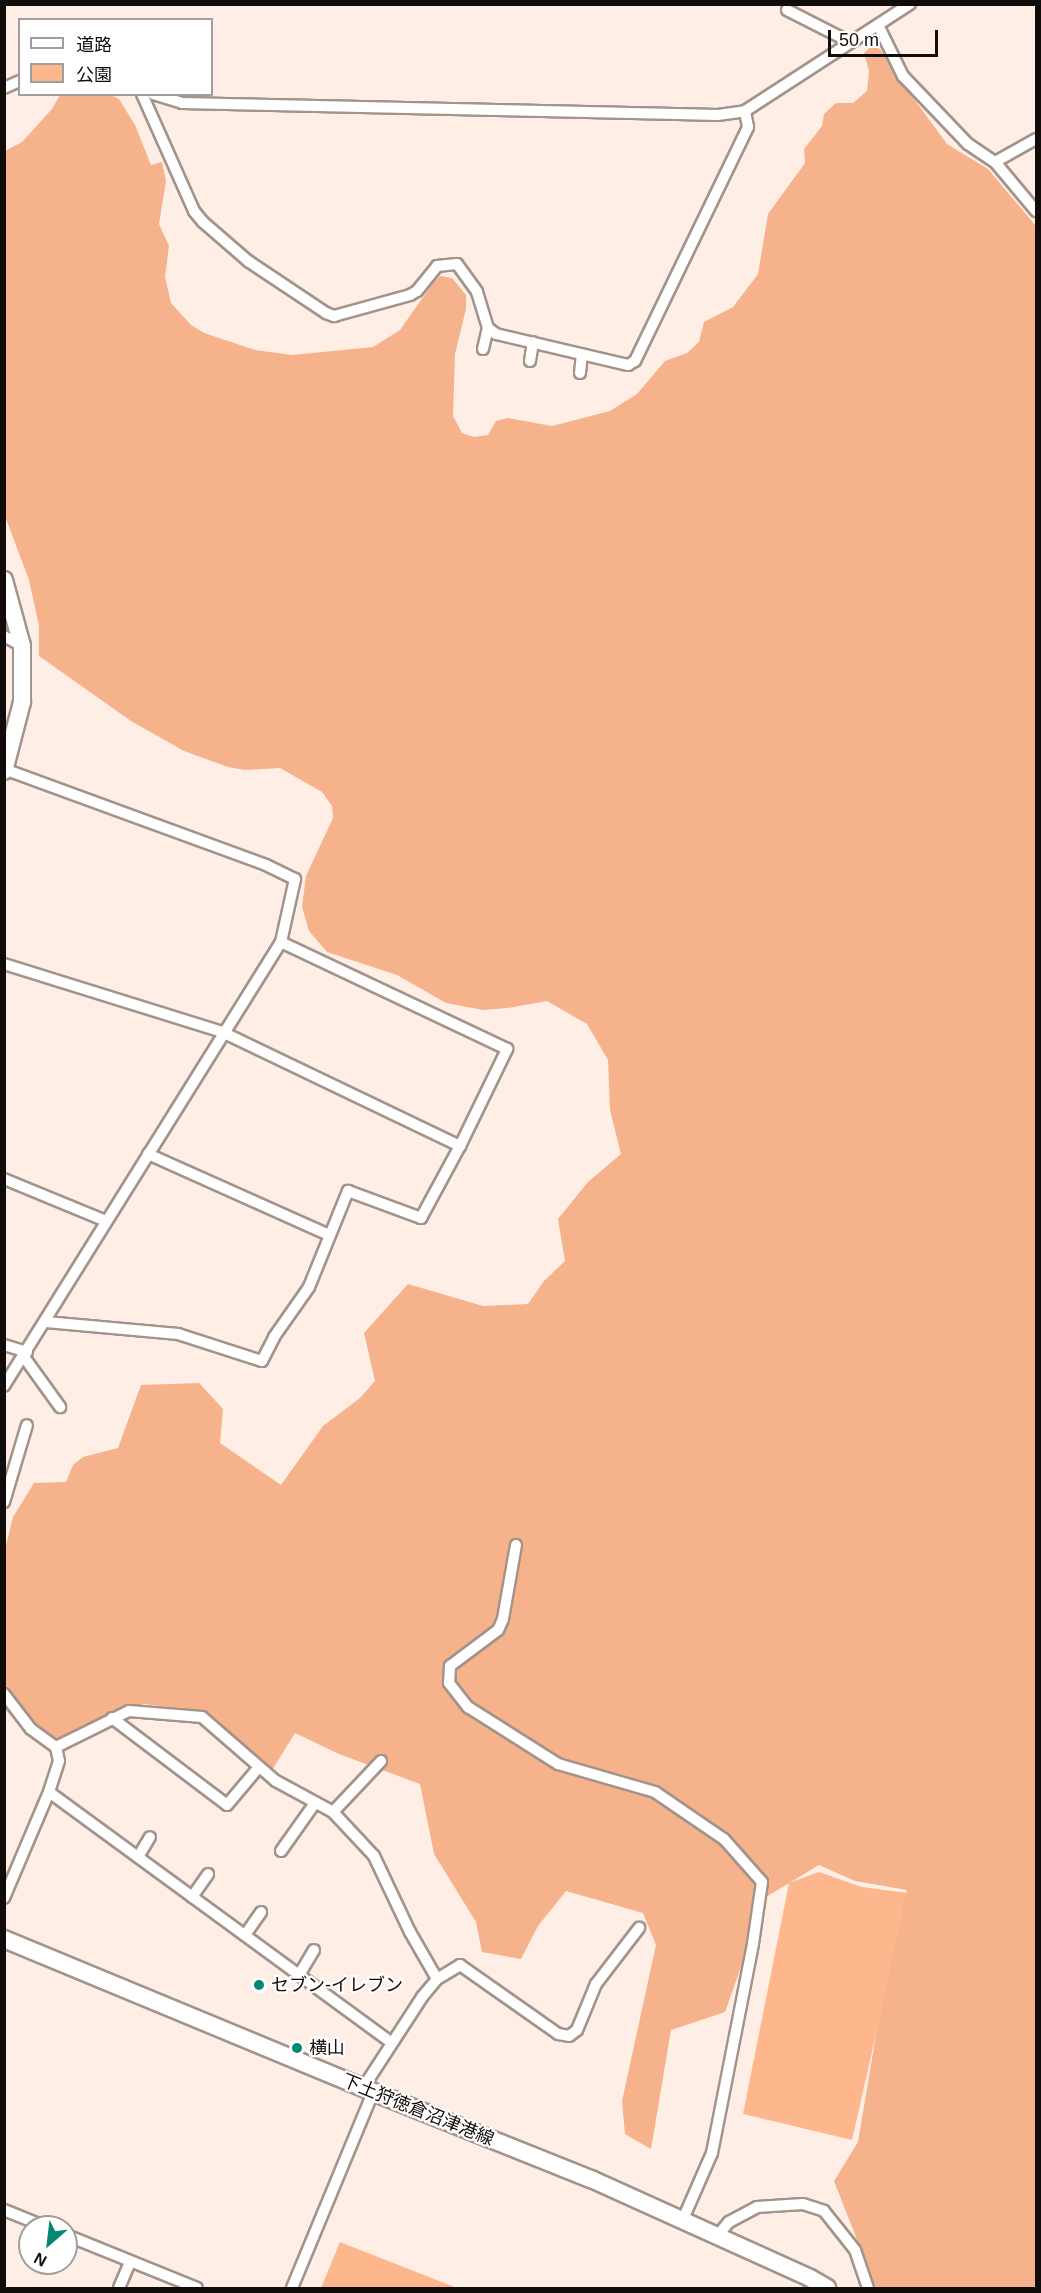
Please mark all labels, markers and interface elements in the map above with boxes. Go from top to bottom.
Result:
legend [18,18,213,96]
scale bar [831,18,940,56]
text: 50 m [839,30,879,50]
text: 道路 [76,35,112,55]
text: 公園 [76,65,112,85]
place label: セブン-イレブン [271,1974,403,1996]
marker: セブン-イレブン [252,1978,266,1992]
place label: 横山 [309,2037,345,2059]
marker: 横山 [290,2041,304,2055]
street label: 下土狩徳倉沼津港線 [339,2070,497,2150]
north arrow [18,2215,78,2275]
text: N [31,2249,49,2270]

